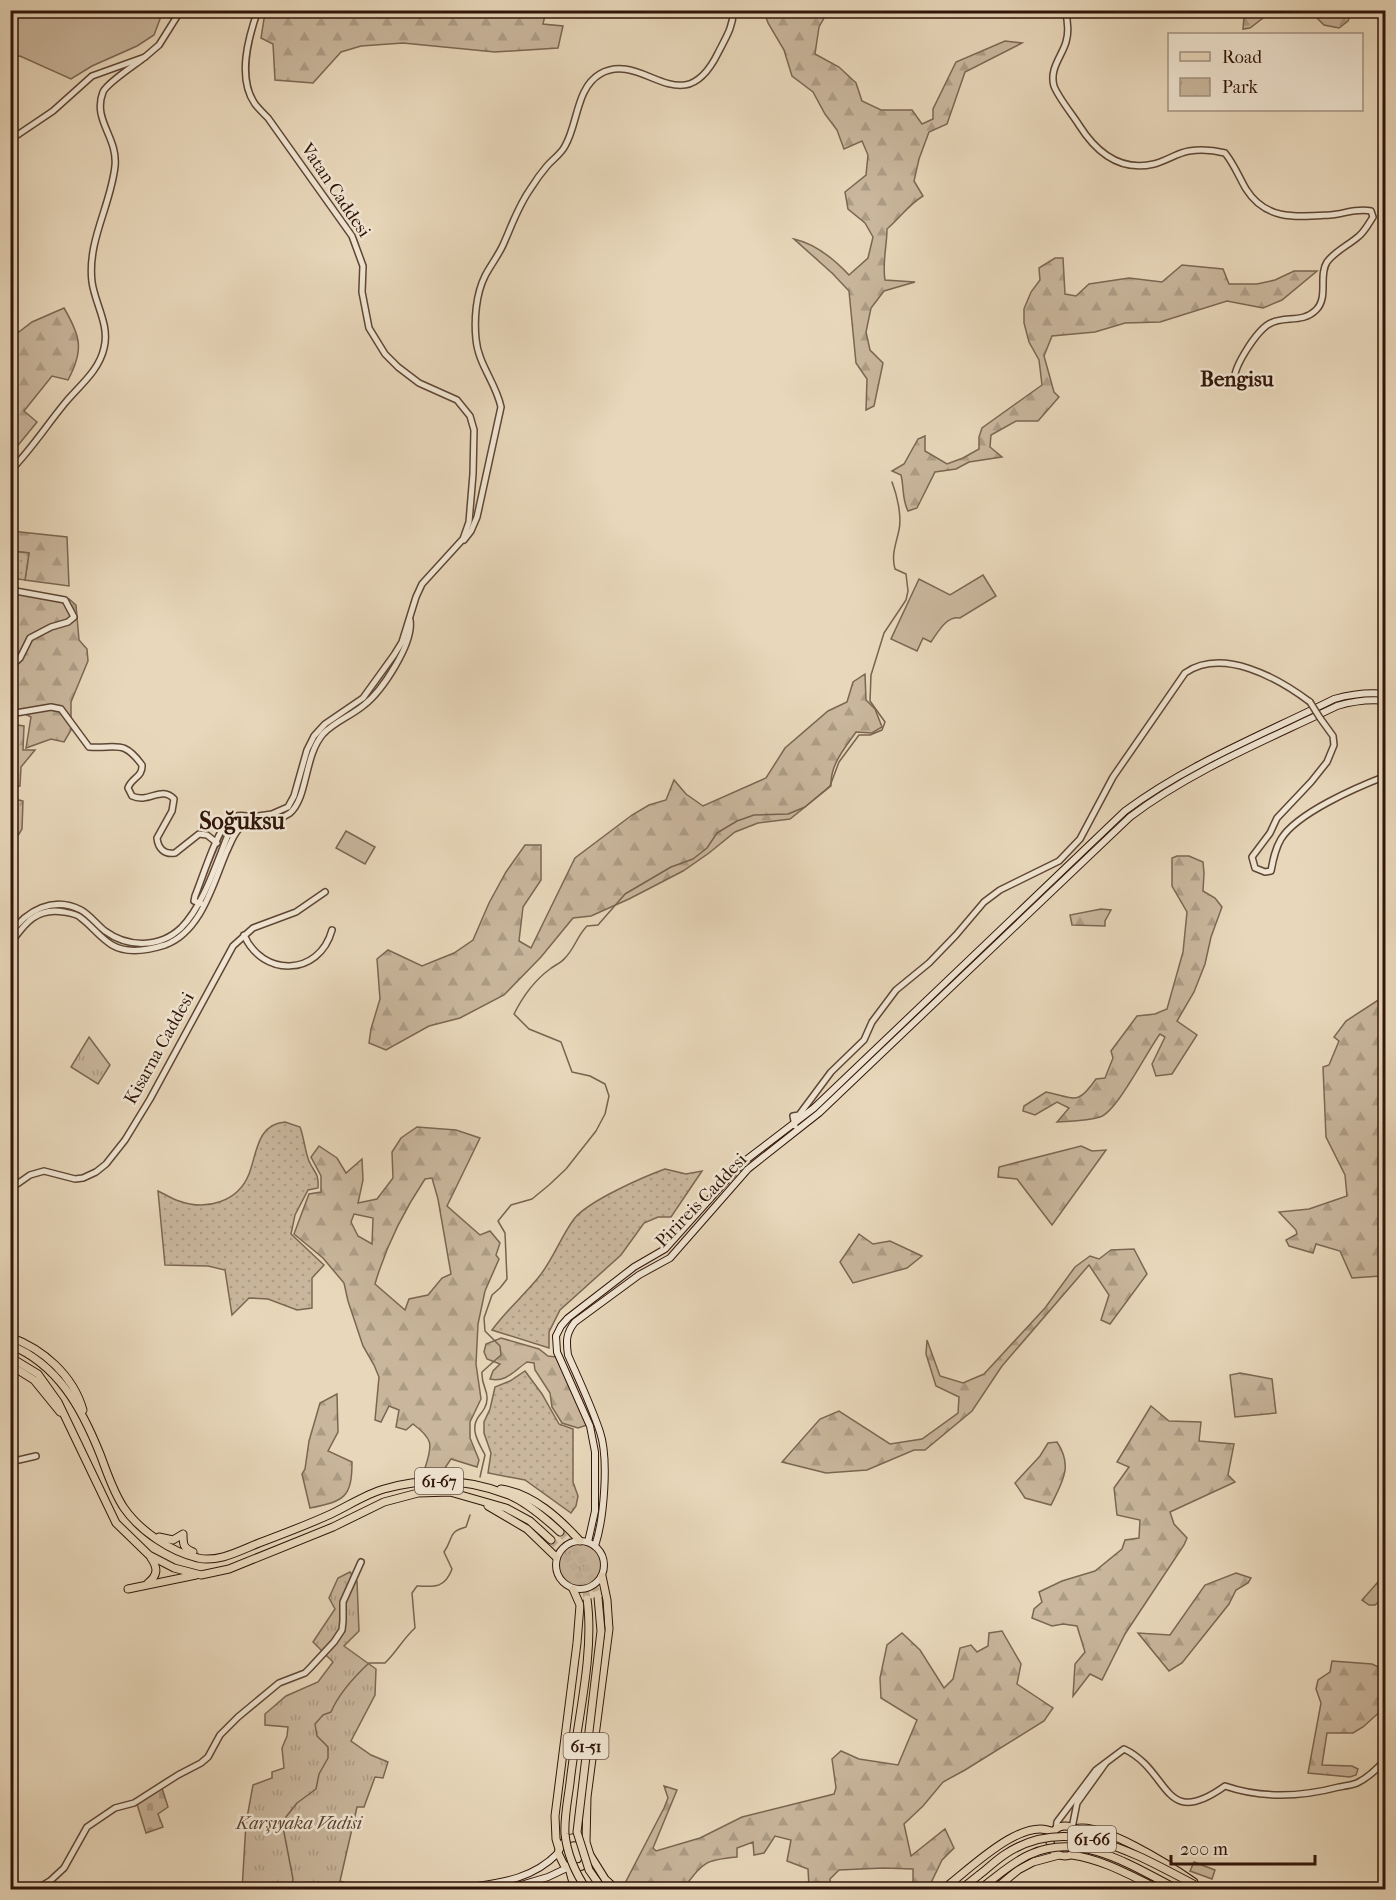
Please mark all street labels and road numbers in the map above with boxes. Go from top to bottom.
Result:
street label: Vatan Caddesi [296,138,375,242]
street label: Kisarna Caddesi [120,988,199,1108]
street label: Pirireis Caddesi [651,1149,752,1252]
road number: 61-67 [415,1468,463,1494]
road number: 61-51 [564,1733,608,1759]
road number: 61-66 [1068,1826,1116,1852]

